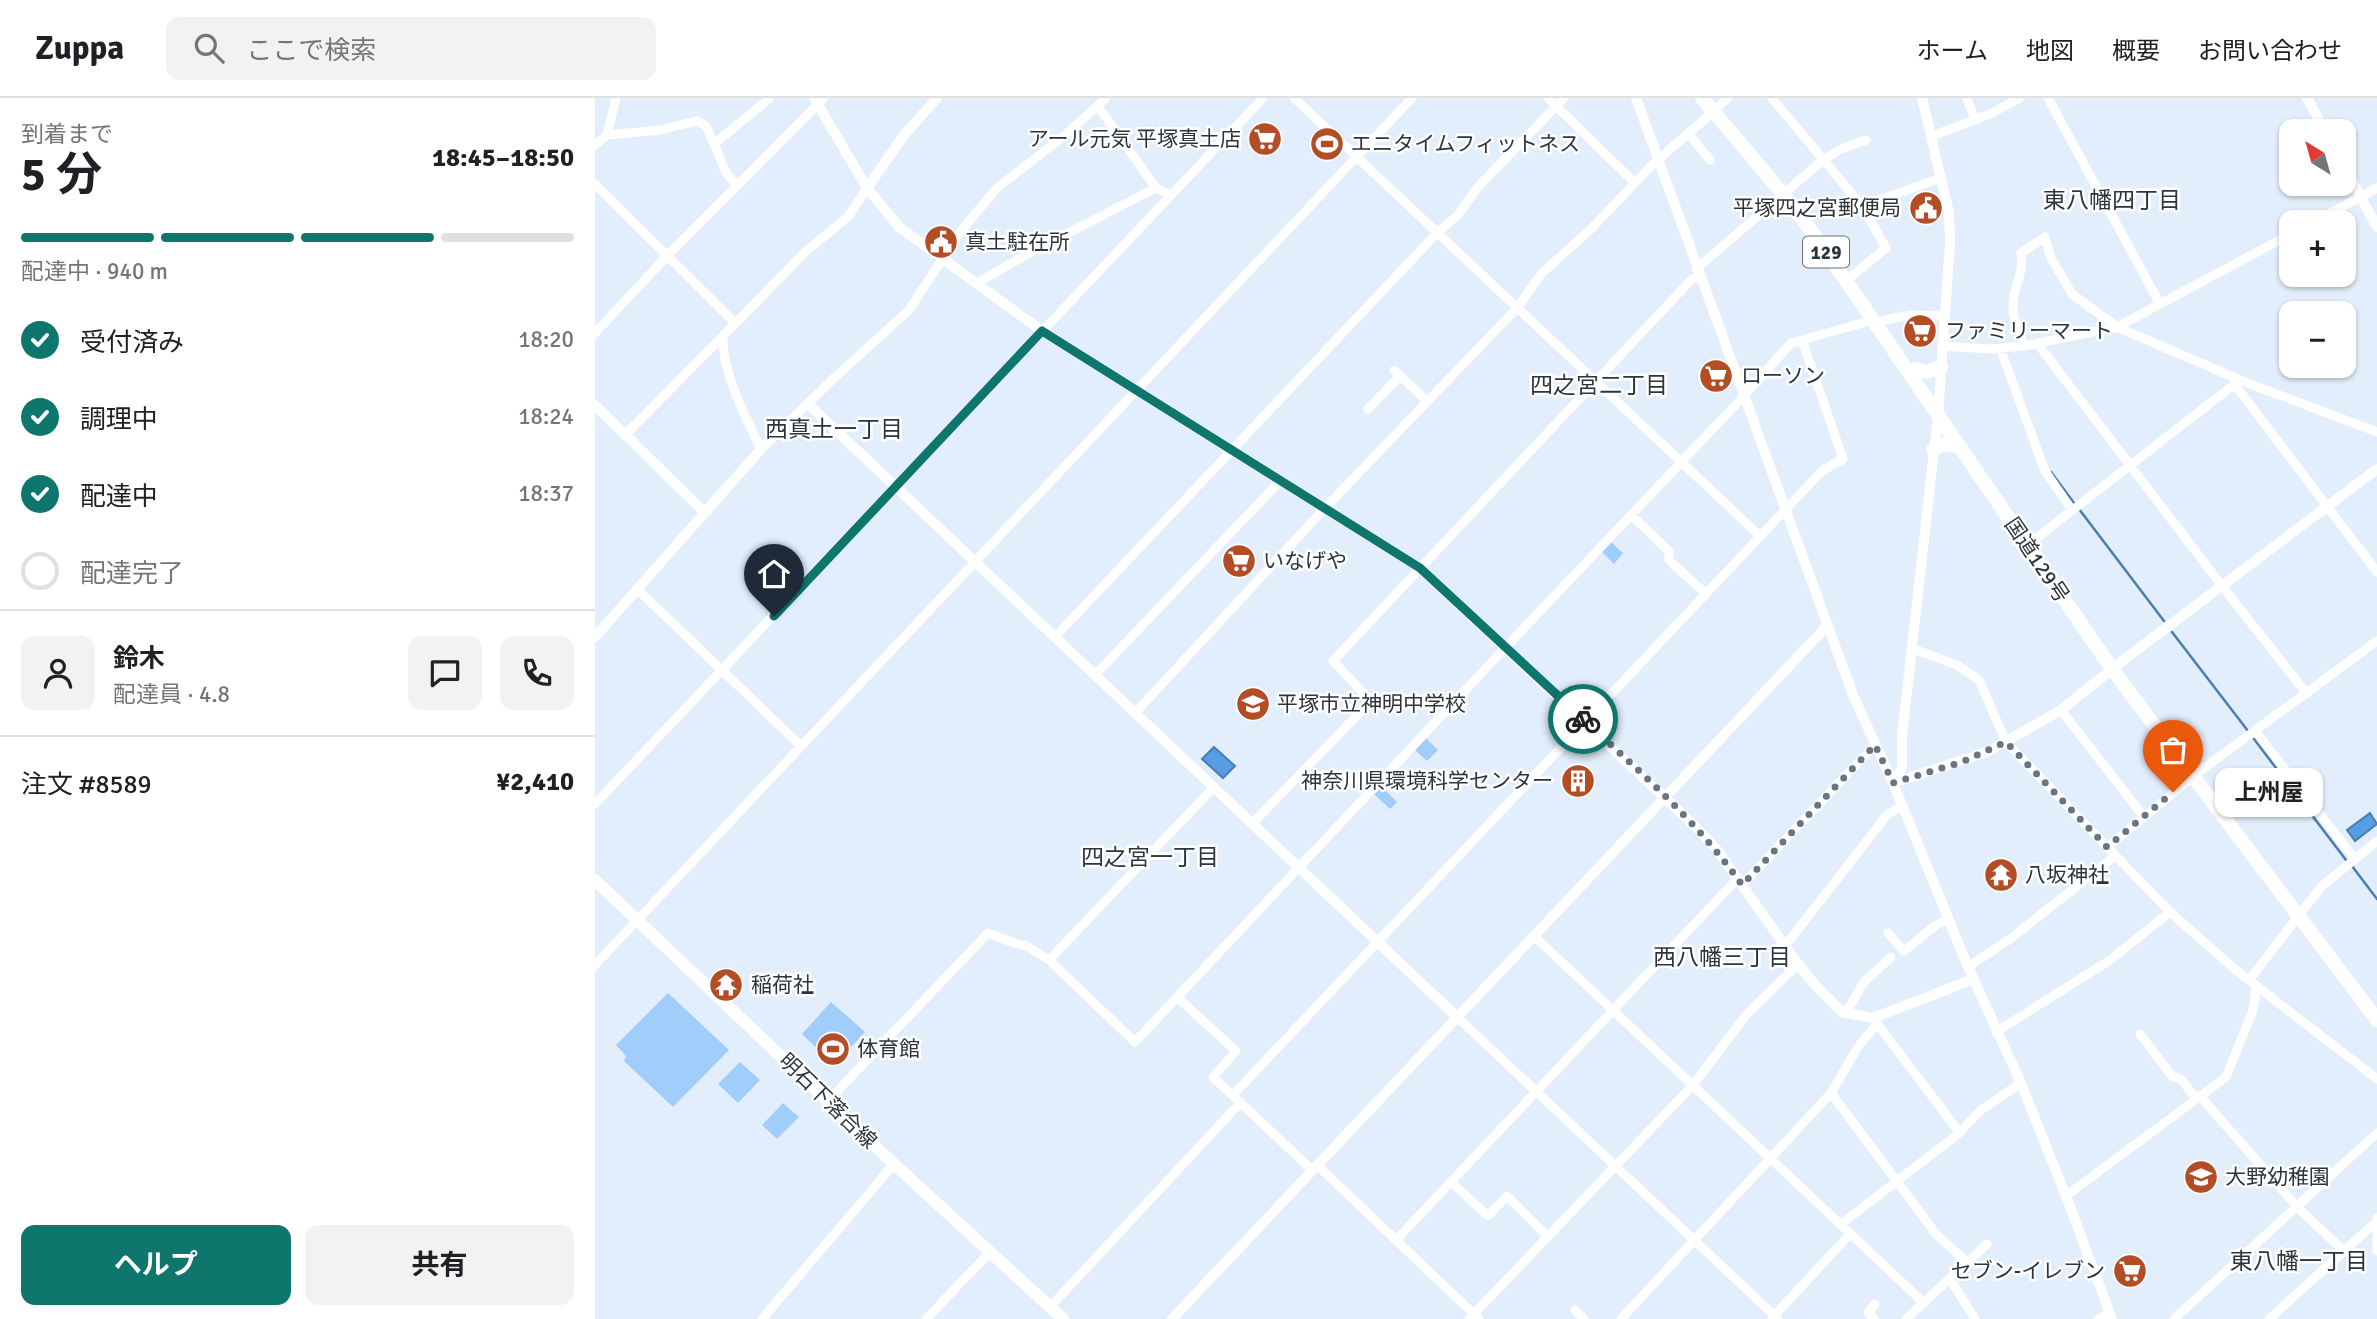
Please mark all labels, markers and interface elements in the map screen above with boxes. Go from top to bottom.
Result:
search box [166,17,656,80]
text: Zuppa [35,28,124,69]
icon: search [190,29,228,67]
text: ここで検索 [246,35,376,67]
text: ホーム [1917,36,1988,66]
text: 地図 [2026,36,2074,66]
text: 概要 [2112,36,2160,66]
text: お問い合わせ [2198,36,2342,66]
north arrow [2279,119,2355,196]
map controls [2279,119,2356,378]
text: 到着まで [21,120,113,149]
supermarket icon: アール元気 平塚真土店 [1246,120,1284,158]
sports icon: エニタイムフィットネス [1308,125,1346,163]
place label: アール元気 平塚真土店 [1028,126,1241,152]
place label: エニタイムフィットネス [1351,131,1580,157]
text: 18:45–18:50 [432,142,574,174]
text: 5 分 [21,147,102,203]
district label: 東八幡四丁目 [2043,186,2181,215]
public building icon: 平塚四之宮郵便局 [1907,189,1945,227]
place label: 平塚四之宮郵便局 [1733,195,1901,221]
button: + [2279,210,2356,287]
public building icon: 真土駐在所 [922,223,960,261]
place label: 真土駐在所 [965,229,1070,255]
road number: 129 [1803,236,1849,268]
text: 配達中 · 940 m [21,257,168,286]
button: − [2279,301,2356,378]
supermarket icon: ファミリーマート [1901,312,1939,350]
place label: ファミリーマート [1945,318,2113,344]
icon: check [21,321,59,359]
text: 18:20 [518,325,574,354]
text: 受付済み [80,327,184,359]
supermarket icon: ローソン [1697,357,1735,395]
place label: ローソン [1741,363,1825,389]
district label: 四之宮二丁目 [1530,371,1668,400]
icon: check [21,398,59,436]
text: 18:24 [518,402,574,431]
text: 調理中 [80,404,158,436]
district label: 西真土一丁目 [765,415,903,444]
icon: check [21,475,59,513]
text: 18:37 [518,479,574,508]
text: 配達中 [80,481,158,513]
street label: 国道129号 [1999,513,2075,607]
supermarket icon: いなげや [1220,542,1258,580]
pin [744,544,804,616]
place label: いなげや [1263,548,1347,574]
icon: home [755,555,793,593]
text: 配達完了 [80,558,184,590]
button: person [21,636,95,710]
button: chat [408,636,482,710]
button: phone [500,636,574,710]
text: 鈴木 [113,643,165,675]
text: 配達員 · 4.8 [113,680,230,709]
courier [1548,684,1618,754]
school or university icon: 平塚市立神明中学校 [1234,685,1272,723]
place label: 平塚市立神明中学校 [1277,691,1466,717]
icon: bike [1564,700,1602,738]
pin [2143,720,2203,792]
icon: bag [2154,731,2192,769]
building icon: 神奈川県環境科学センター [1559,762,1597,800]
text: ¥2,410 [496,766,574,798]
place label: 神奈川県環境科学センター [1301,768,1553,794]
callout: 上州屋 [2215,768,2323,816]
text: 注文 #8589 [21,769,152,801]
text: 上州屋 [2235,778,2304,807]
district label: 四之宮一丁目 [1081,843,1219,872]
temple icon: 八坂神社 [1982,856,2020,894]
place label: 八坂神社 [2025,862,2109,888]
district label: 西八幡三丁目 [1653,943,1791,972]
temple icon: 稲荷社 [707,966,745,1004]
place label: 稲荷社 [751,972,814,998]
sports icon: 体育館 [814,1030,852,1068]
place label: 体育館 [857,1036,920,1062]
street label: 明石下落合線 [774,1048,882,1154]
school or university icon: 大野幼稚園 [2182,1158,2220,1196]
place label: 大野幼稚園 [2225,1164,2330,1190]
button: ヘルプ [21,1225,291,1305]
button: 共有 [305,1225,574,1305]
district label: 東八幡一丁目 [2230,1247,2368,1276]
supermarket icon: セブン-イレブン [2111,1252,2149,1290]
place label: セブン-イレブン [1951,1258,2105,1284]

